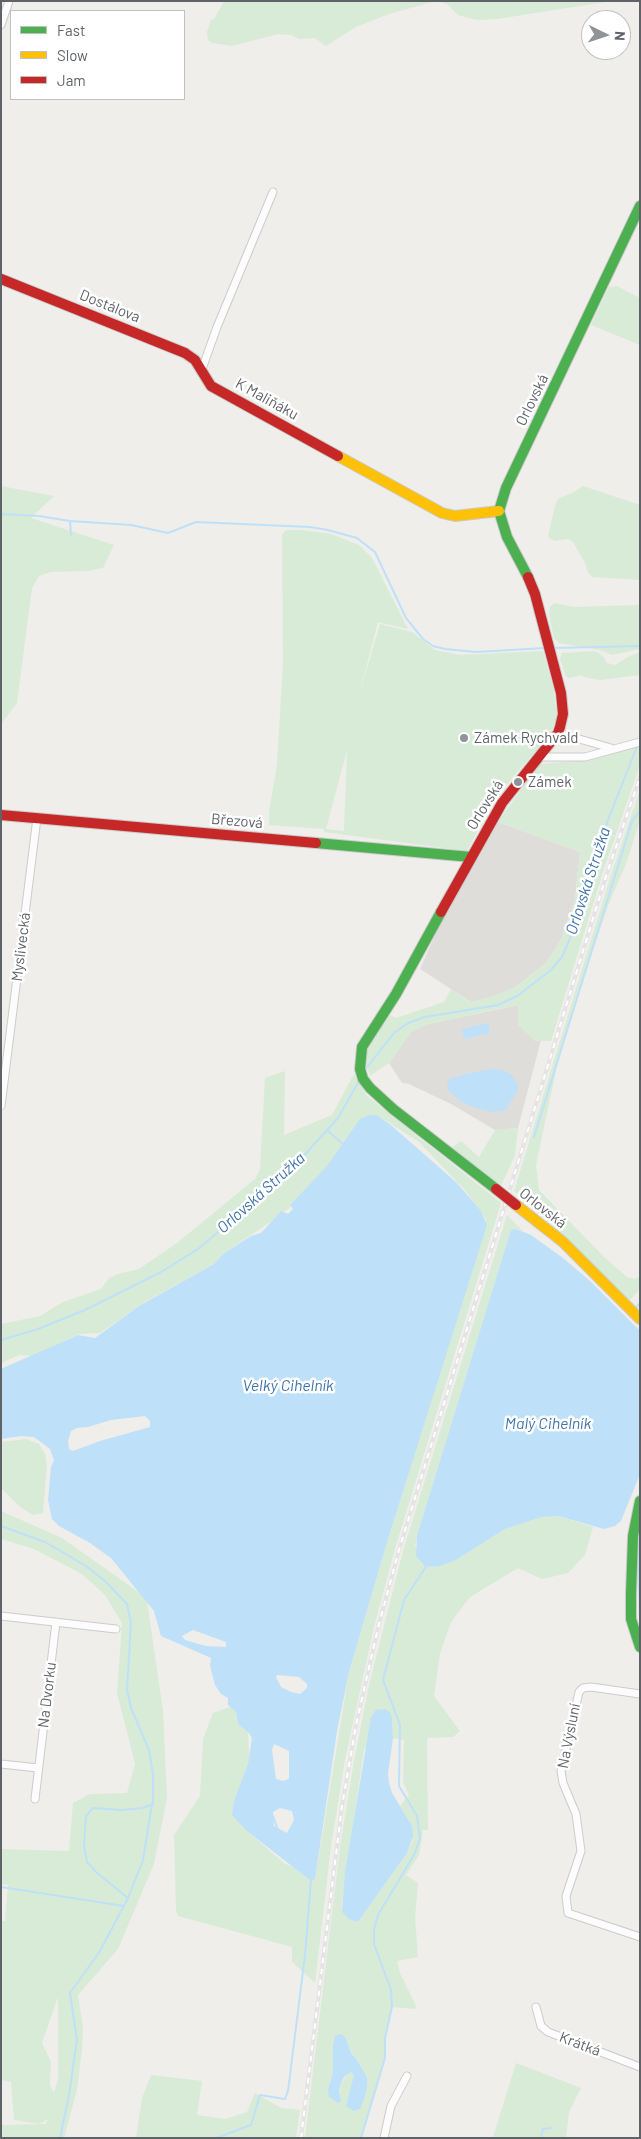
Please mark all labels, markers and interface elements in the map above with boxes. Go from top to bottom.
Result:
legend [10,10,185,100]
north arrow [581,10,631,60]
text: Fast [57,21,85,39]
text: N [612,31,629,41]
text: Slow [57,46,88,64]
text: Jam [57,71,86,89]
street label: Dostálova [77,286,143,326]
street label: Orlovská [512,371,552,429]
street label: K Maliňáku [232,374,302,424]
place label: Zámek Rychvald [474,729,579,747]
marker: Zámek Rychvald [458,732,470,744]
place label: Zámek [528,773,572,791]
marker: Zámek [512,776,524,788]
street label: Orlovská [463,777,507,833]
street label: Březová [210,810,264,832]
water label: Orlovská Stružka [562,825,614,937]
street label: Myslivecká [8,911,34,983]
water label: Orlovská Stružka [213,1149,309,1237]
street label: Orlovská [516,1184,570,1232]
water label: Velký Cihelník [242,1376,334,1396]
water label: Malý Cihelník [505,1414,591,1434]
street label: Na Dvorku [34,1661,60,1729]
street label: Na Výsluní [554,1702,584,1770]
street label: Krátká [557,2028,603,2060]

